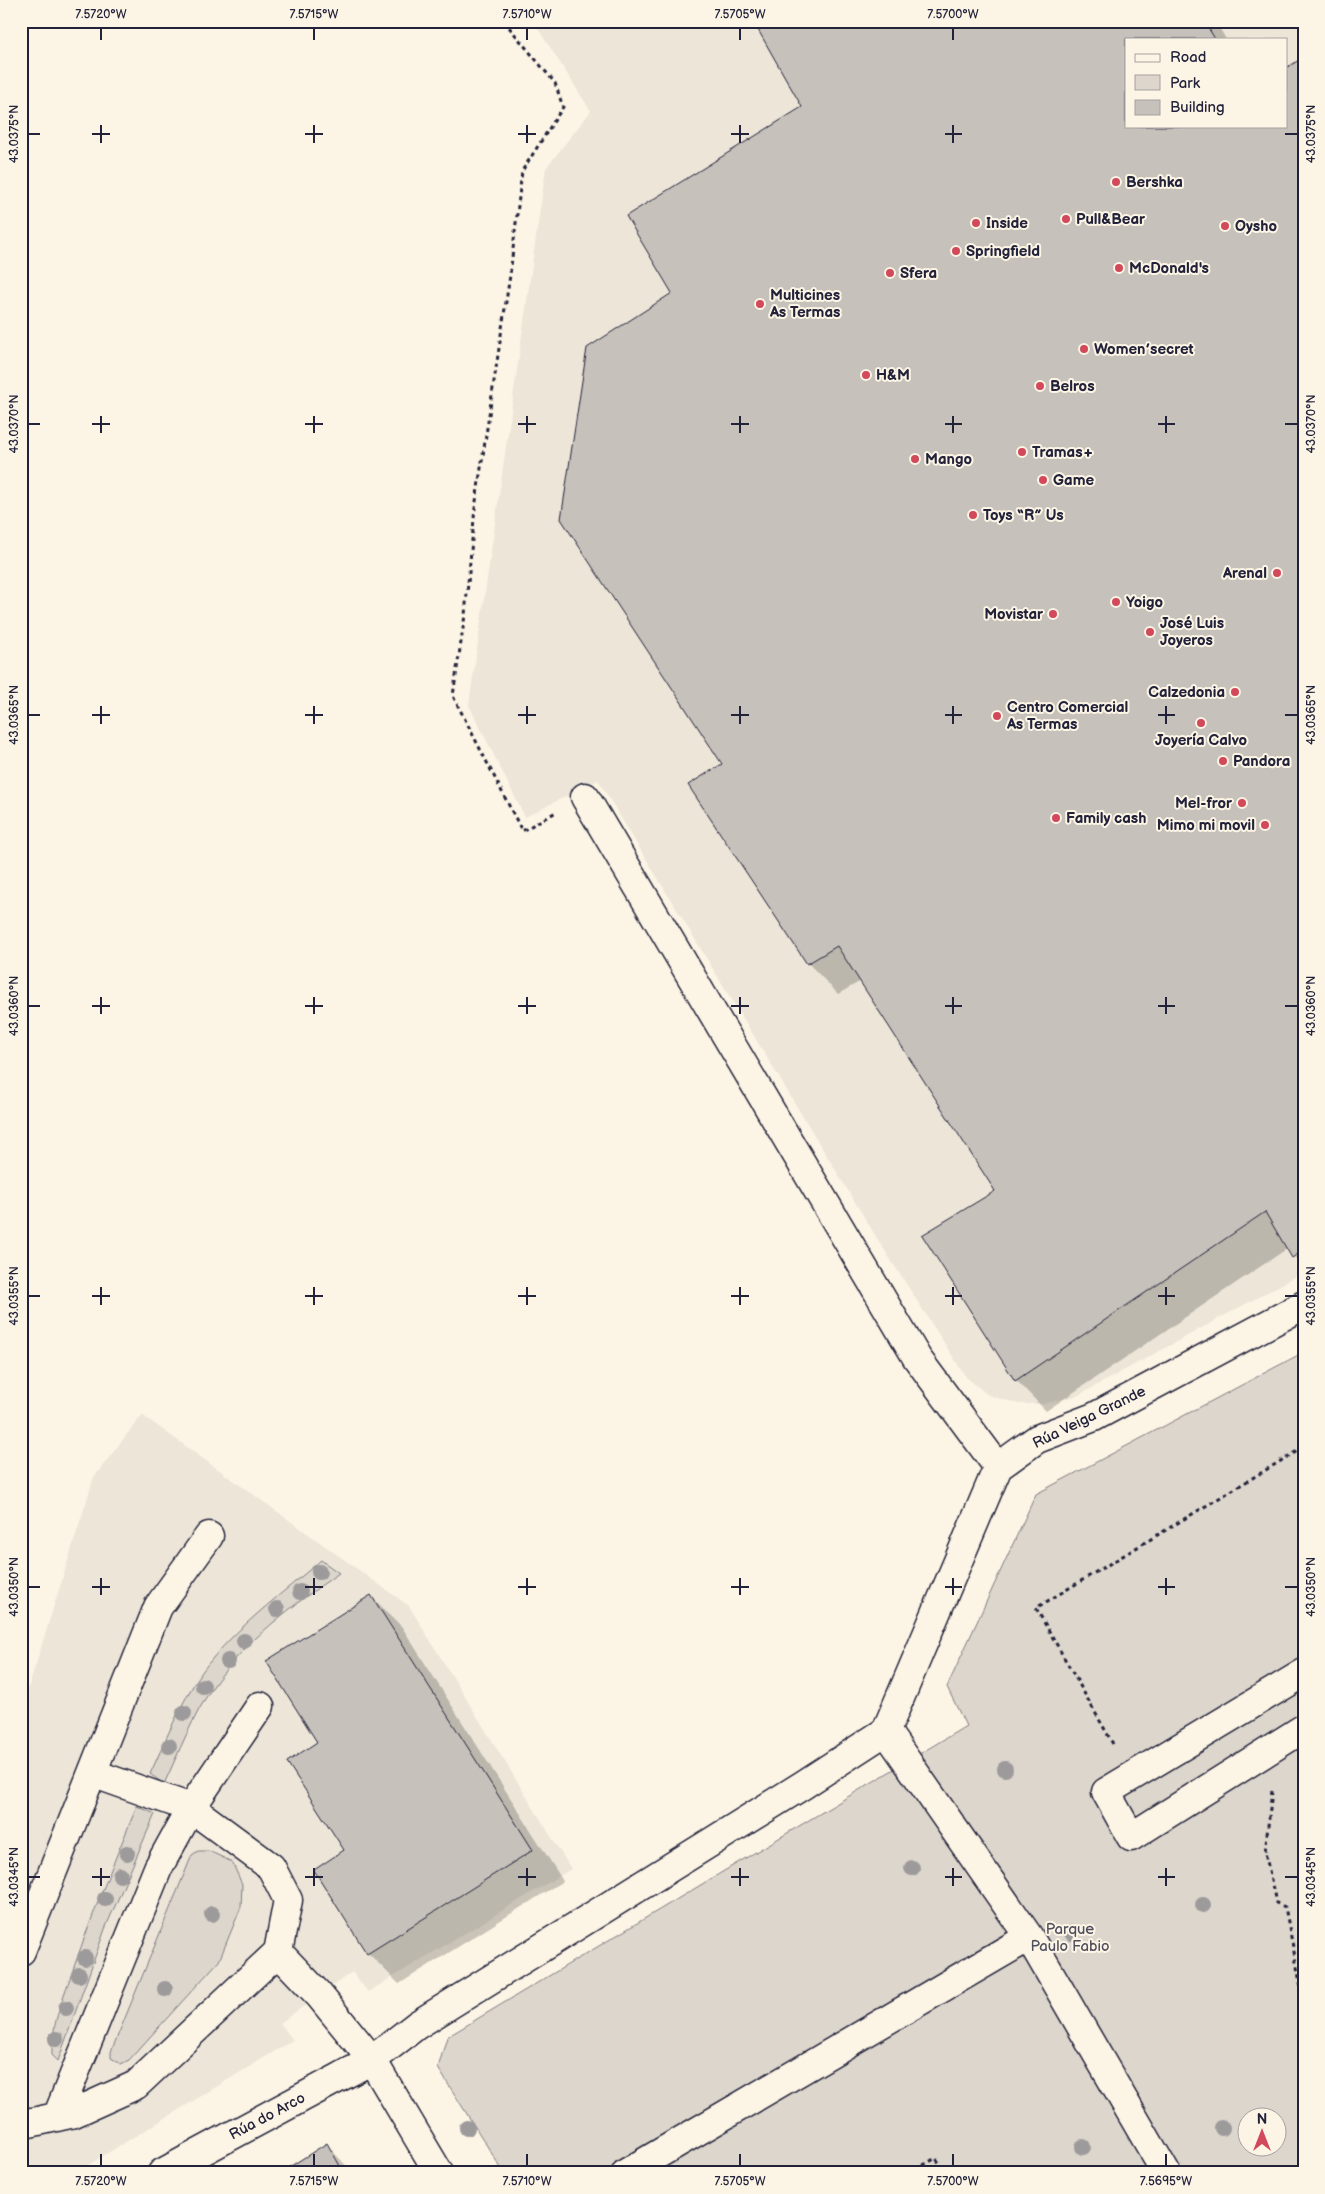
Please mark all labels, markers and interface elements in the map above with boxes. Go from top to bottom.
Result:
text: 7.5720°W [75,7,127,22]
text: 7.5715°W [290,7,338,22]
text: 7.5710°W [502,7,552,22]
text: 7.5705°W [714,7,766,22]
text: 7.5700°W [927,7,979,22]
legend [1125,38,1288,128]
text: Road [1170,48,1206,67]
text: Park [1170,74,1201,93]
text: Building [1170,98,1225,117]
text: 43.0375°N [7,105,22,163]
text: 43.0375°N [1304,105,1319,163]
place label: Bershka [1126,173,1183,192]
marker: Bershka [1110,176,1122,188]
place label: Pull&Bear [1076,210,1146,229]
marker: Pull&Bear [1060,213,1072,225]
place label: Inside [986,214,1028,233]
marker: Inside [970,217,982,229]
place label: Oysho [1235,217,1277,236]
marker: Oysho [1219,220,1231,232]
place label: Springfield [966,242,1040,261]
marker: Springfield [950,245,962,257]
place label: McDonald's [1129,259,1209,278]
marker: McDonald's [1113,262,1125,274]
place label: Sfera [900,264,937,283]
marker: Sfera [884,267,896,279]
place label: Multicines As Termas [769,286,840,322]
marker: Multicines As Termas [754,298,766,310]
place label: Women’secret [1094,340,1194,359]
marker: Women’secret [1078,343,1090,355]
place label: H&M [876,366,910,385]
marker: H&M [860,369,872,381]
place label: Belros [1050,377,1095,396]
marker: Belros [1034,380,1046,392]
text: 43.0370°N [7,395,22,453]
text: 43.0370°N [1304,395,1319,453]
place label: Tramas+ [1032,443,1094,462]
marker: Tramas+ [1016,446,1028,458]
place label: Mango [925,450,972,469]
marker: Mango [909,453,921,465]
place label: Game [1053,471,1094,490]
marker: Game [1037,474,1049,486]
place label: Toys “R” Us [983,506,1064,525]
marker: Toys “R” Us [967,509,979,521]
place label: Arenal [1222,564,1267,583]
marker: Arenal [1271,567,1283,579]
place label: Yoigo [1126,593,1164,612]
marker: Yoigo [1110,596,1122,608]
place label: Movistar [984,605,1044,624]
marker: Movistar [1047,608,1059,620]
place label: José Luis Joyeros [1160,614,1224,650]
marker: José Luis Joyeros [1144,626,1156,638]
place label: Calzedonia [1148,683,1225,702]
text: 43.0365°N [7,685,22,745]
text: 43.0365°N [1304,685,1319,745]
marker: Calzedonia [1229,686,1241,698]
place label: Centro Comercial As Termas [1006,698,1128,734]
marker: Centro Comercial As Termas [991,710,1003,722]
marker: Joyería Calvo [1195,717,1207,729]
place label: Joyería Calvo [1155,731,1247,750]
place label: Pandora [1233,752,1290,771]
marker: Pandora [1217,755,1229,767]
place label: Mel-fror [1175,794,1233,813]
marker: Mel-fror [1236,797,1248,809]
place label: Family cash [1066,809,1146,828]
marker: Family cash [1050,812,1062,824]
place label: Mimo mi movil [1157,816,1255,835]
marker: Mimo mi movil [1259,819,1271,831]
text: 43.0360°N [7,976,22,1036]
text: 43.0360°N [1304,976,1319,1036]
text: 43.0355°N [7,1266,22,1326]
text: 43.0355°N [1304,1266,1319,1326]
street label: Rúa Veiga Grande [1030,1382,1149,1453]
text: 43.0350°N [7,1557,22,1617]
text: 43.0350°N [1304,1557,1319,1617]
text: 43.0345°N [7,1847,22,1907]
text: 43.0345°N [1304,1847,1319,1907]
park label: Parque Paulo Fabio [1031,1920,1109,1956]
street label: Rúa do Arco [226,2088,309,2144]
north arrow [1238,2106,1288,2156]
text: N [1257,2111,1267,2128]
text: 7.5720°W [75,2174,127,2189]
text: 7.5715°W [290,2174,338,2189]
text: 7.5710°W [502,2174,552,2189]
text: 7.5705°W [714,2174,766,2189]
text: 7.5700°W [927,2174,979,2189]
text: 7.5695°W [1140,2174,1192,2189]

